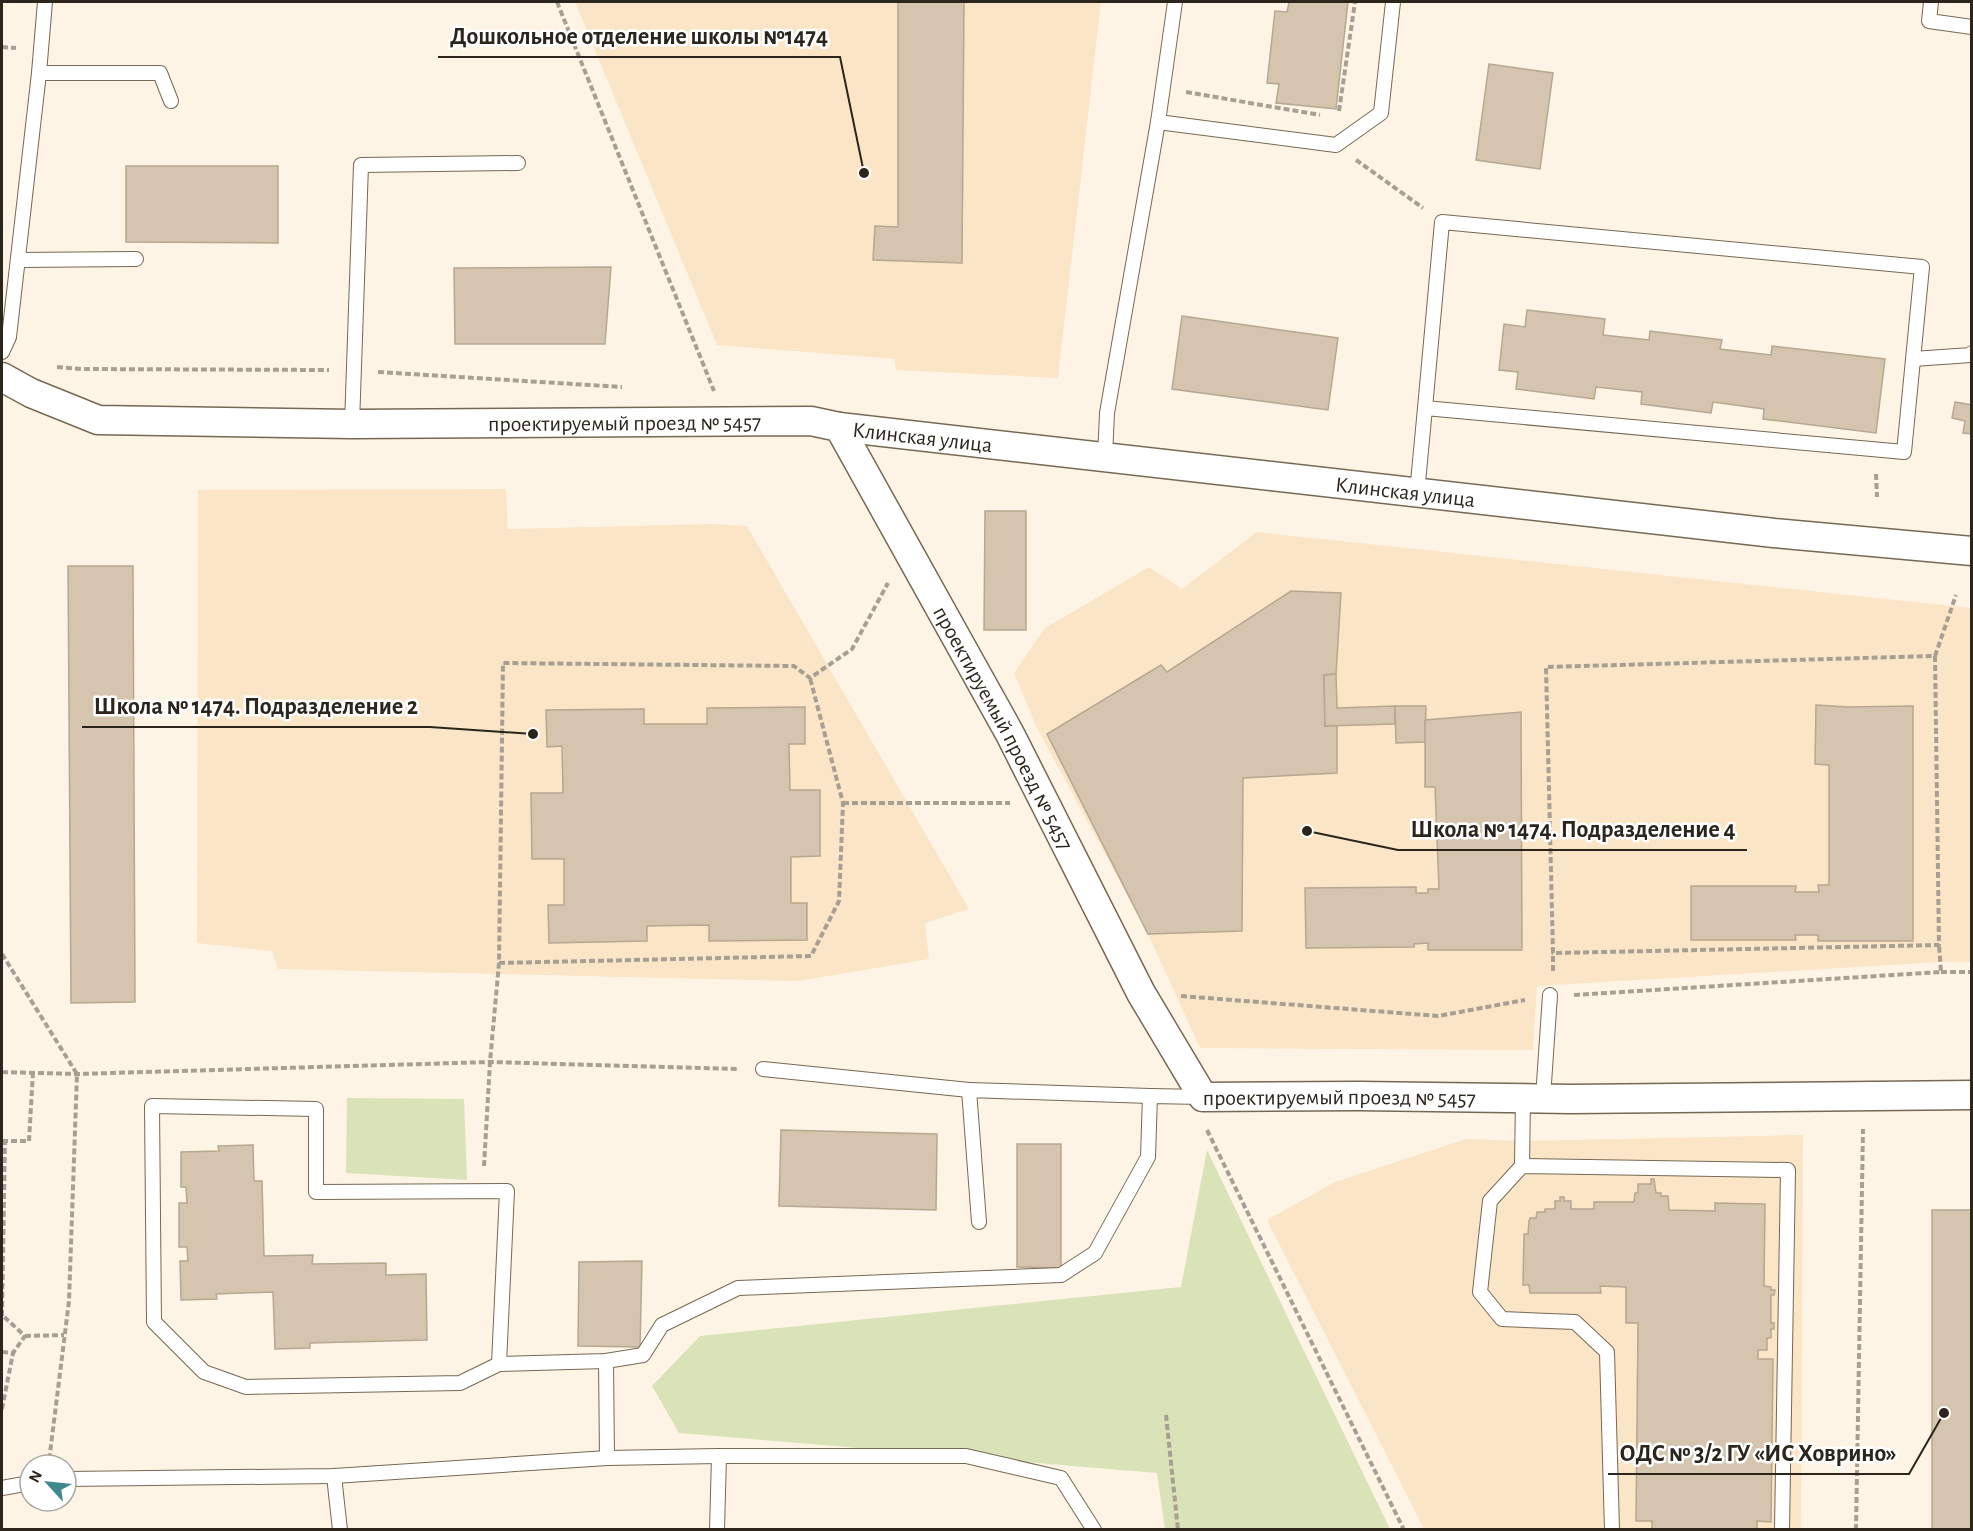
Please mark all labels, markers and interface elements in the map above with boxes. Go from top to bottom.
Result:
callout: Дошкольное отделение школы №1474 [438,15,840,57]
text: Дошкольное отделение школы №1474 [450,25,828,49]
street label: проектируемый проезд № 5457 [488,411,761,435]
street label: Клинская улица [851,419,993,456]
street label: Клинская улица [1334,473,1476,511]
street label: проектируемый проезд № 5457 [929,602,1077,854]
callout: Школа № 1474. Подразделение 2 [82,685,430,727]
text: Школа № 1474. Подразделение 2 [94,695,418,719]
callout: Школа № 1474. Подразделение 4 [1398,808,1747,850]
text: Школа № 1474. Подразделение 4 [1410,818,1736,842]
street label: проектируемый проезд № 5457 [1203,1086,1476,1110]
callout: ОДС № 3/2 ГУ «ИС Ховрино» [1608,1432,1909,1474]
text: ОДС № 3/2 ГУ «ИС Ховрино» [1620,1442,1896,1466]
north arrow [18,1453,78,1513]
text: N [26,1468,45,1485]

